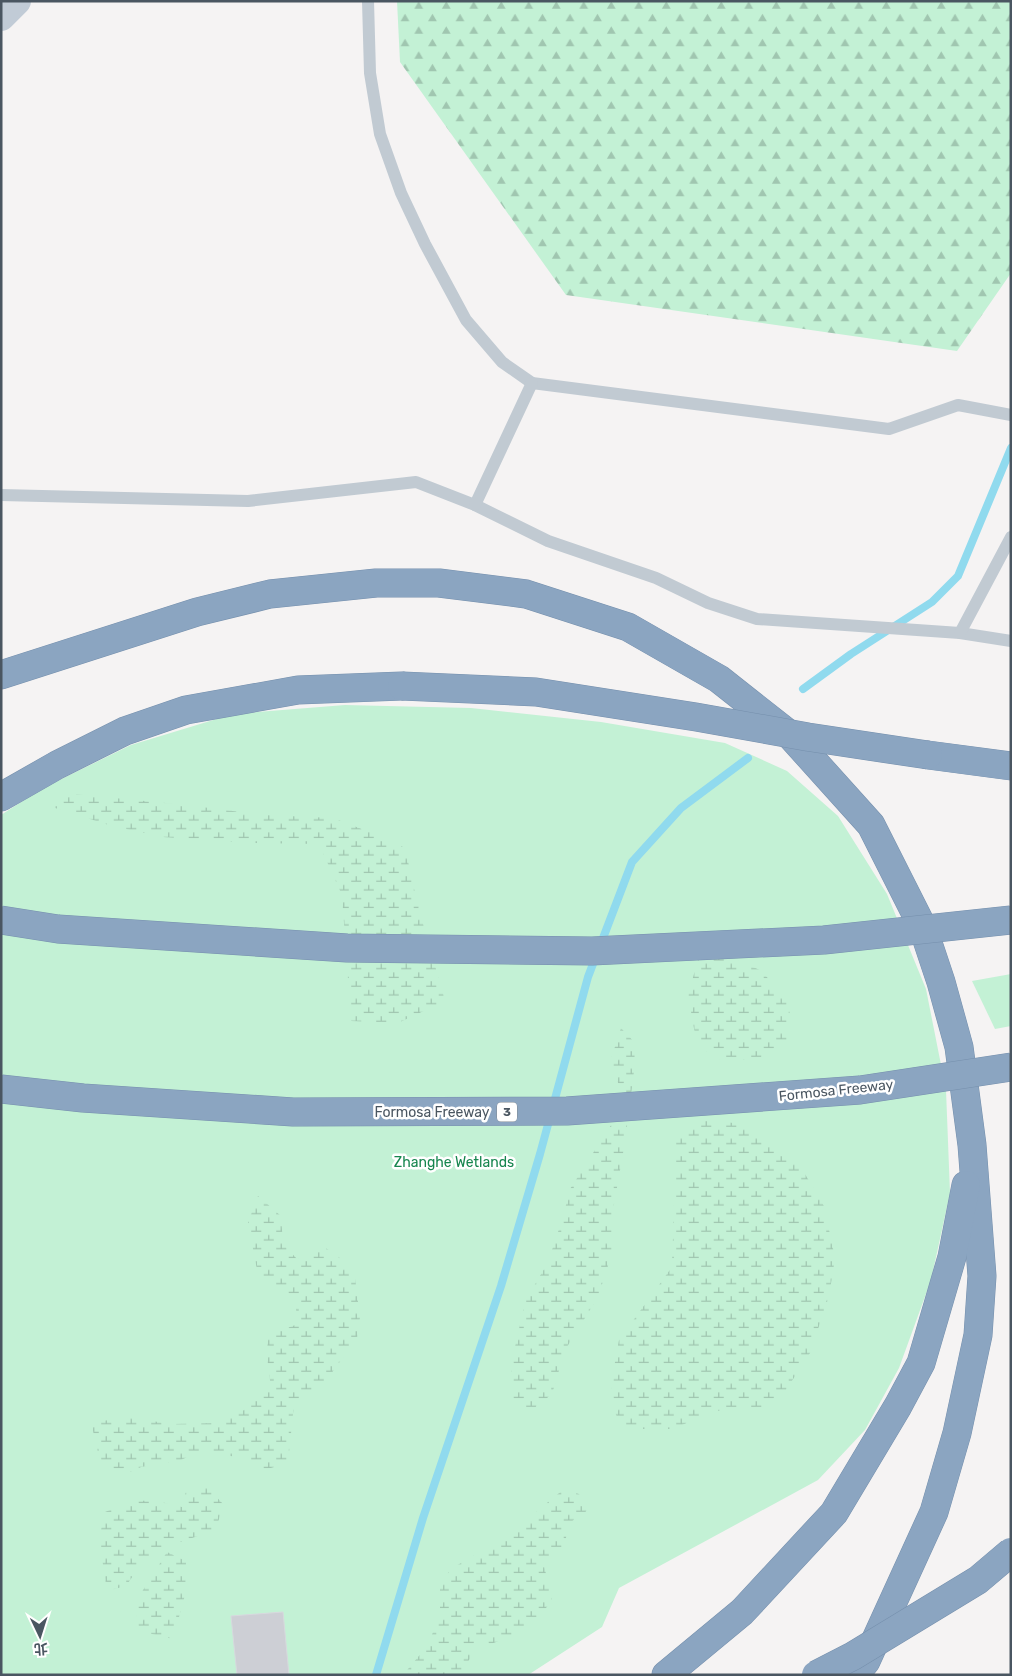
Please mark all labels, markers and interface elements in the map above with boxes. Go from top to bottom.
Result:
street label: Formosa Freeway [778,1076,894,1105]
road number: 3 [497,1102,517,1122]
street label: Formosa Freeway [374,1104,490,1121]
park label: Zhanghe Wetlands [394,1154,514,1171]
north arrow [15,1611,65,1661]
text: 北 [33,1640,48,1657]

